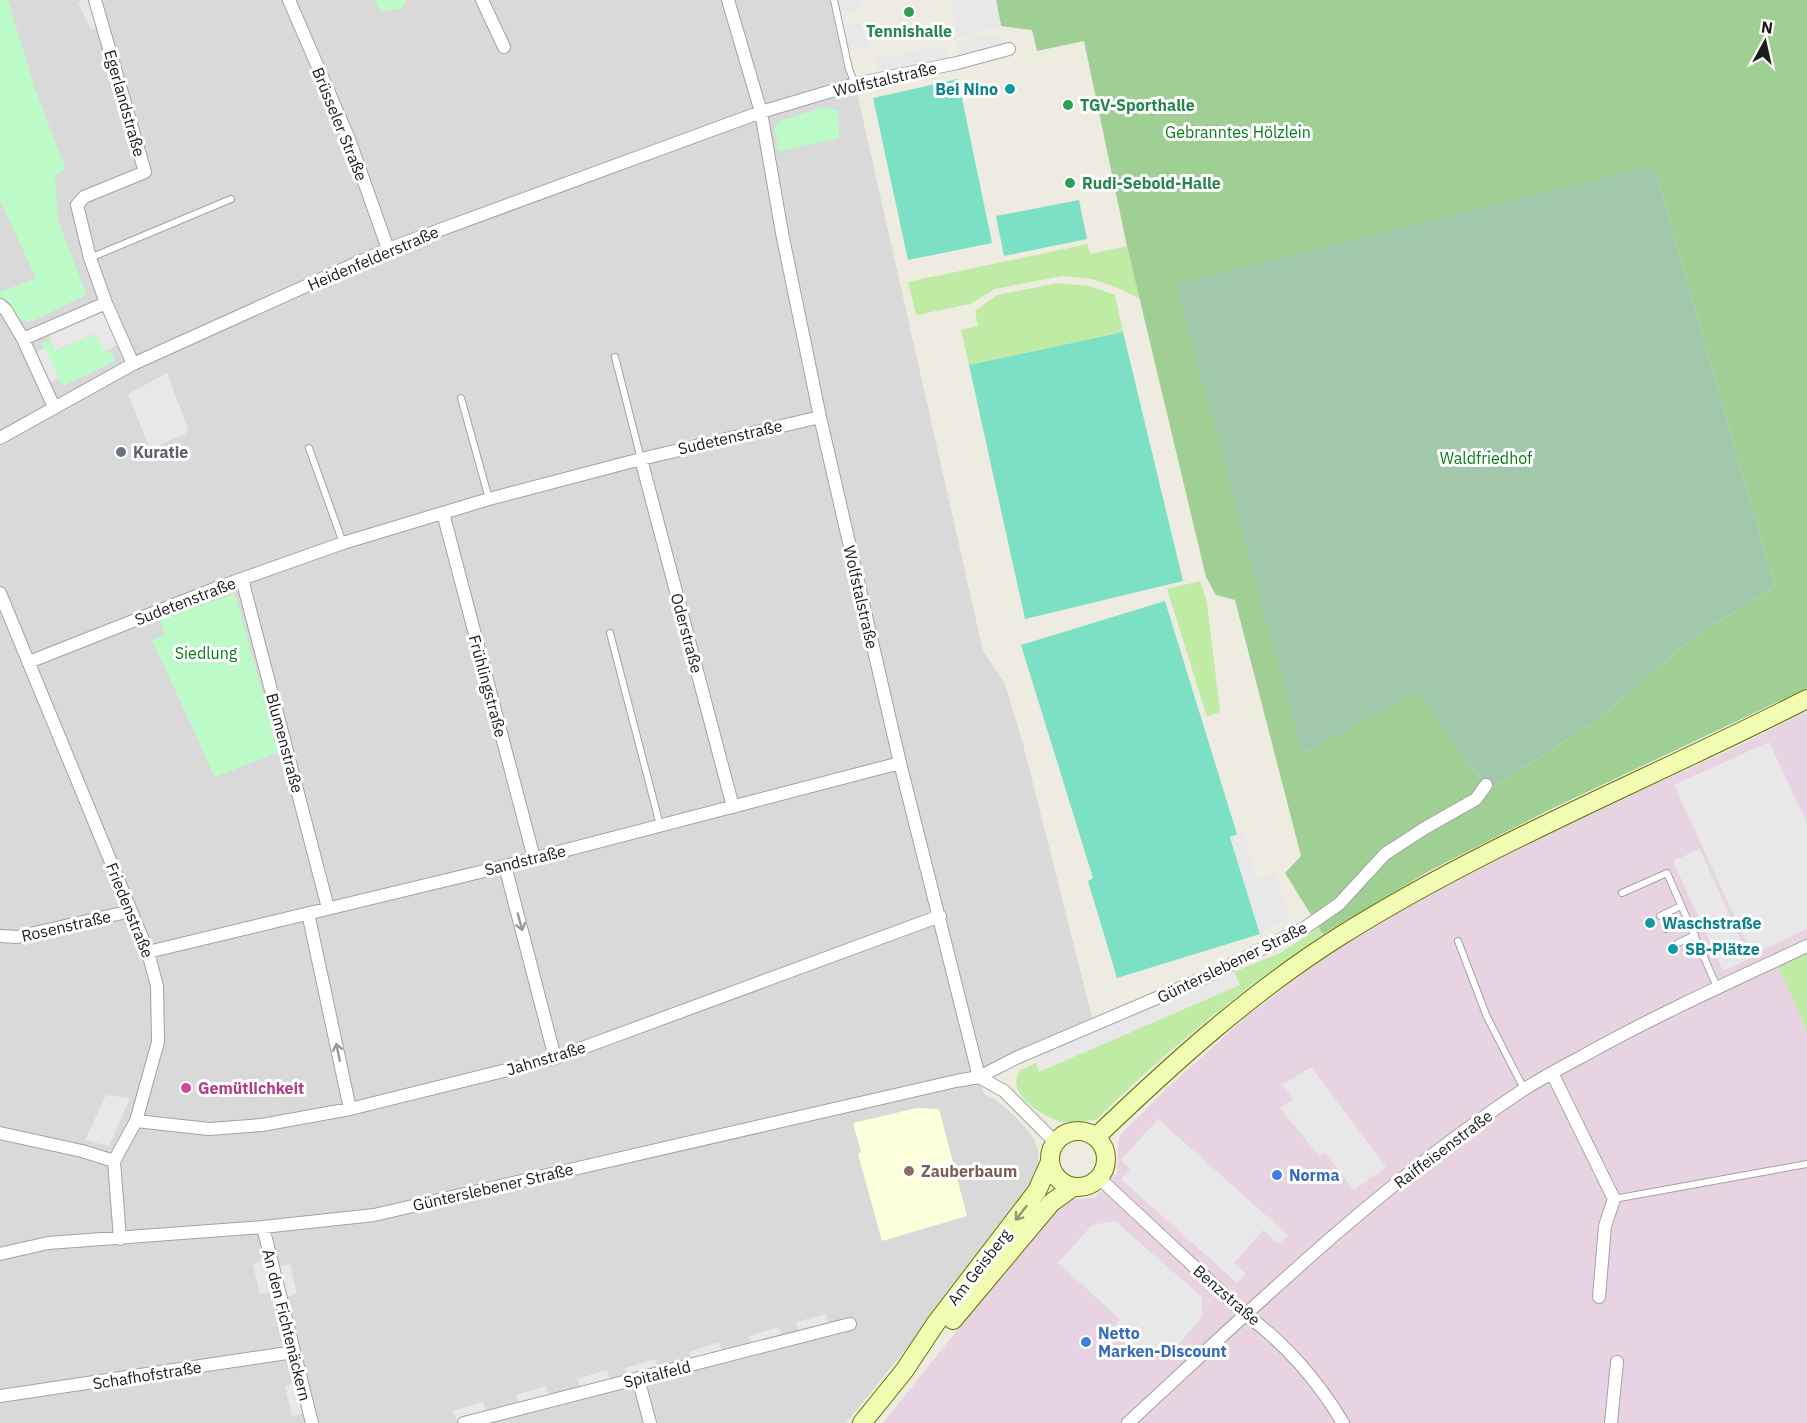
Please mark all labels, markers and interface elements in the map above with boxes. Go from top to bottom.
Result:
marker: Tennishalle [902,5,916,19]
north arrow [1735,12,1795,72]
text: N [1760,16,1774,38]
place label: Tennishalle [866,21,952,41]
street label: Egerlandstraße [100,47,150,159]
street label: Wolfstalstraße [831,57,939,101]
street label: Brüsseler Straße [308,64,372,184]
place label: Bei Nino [935,79,998,99]
marker: Bei Nino [1003,82,1017,96]
place label: TGV-Sporthalle [1080,95,1195,115]
marker: TGV-Sporthalle [1061,98,1075,112]
park label: Gebranntes Hölzlein [1165,122,1311,142]
place label: Rudi-Sebold-Halle [1082,173,1221,193]
marker: Rudi-Sebold-Halle [1063,176,1077,190]
street label: Heidenfelderstraße [305,221,442,295]
street label: Sudetenstraße [676,415,784,459]
place label: Kuratie [133,442,188,462]
marker: Kuratie [114,445,128,459]
park label: Waldfriedhof [1440,448,1532,468]
street label: Wolfstalstraße [839,543,883,651]
street label: Sudetenstraße [132,572,239,629]
street label: Oderstraße [667,591,707,675]
street label: Frühlingstraße [465,633,511,740]
park label: Siedlung [175,643,238,663]
street label: Blumenstraße [262,691,308,795]
street label: Sandstraße [482,840,568,880]
street label: Friedenstraße [102,859,158,961]
street label: Rosenstraße [19,906,113,946]
one-way arrow [515,913,526,932]
place label: Waschstraße [1662,913,1762,933]
marker: Waschstraße [1643,916,1657,930]
street label: Günterslebener Straße [1154,917,1310,1007]
place label: SB-Plätze [1685,939,1760,959]
marker: SB-Plätze [1666,942,1680,956]
street label: Jahnstraße [504,1036,588,1079]
one-way arrow [331,1043,343,1062]
place label: Gemütlichkeit [198,1078,304,1098]
marker: Gemütlichkeit [179,1081,193,1095]
street label: Raiffeisenstraße [1390,1105,1496,1193]
street label: Günterslebener Straße [411,1159,576,1215]
place label: Zauberbaum [921,1161,1017,1181]
marker: Zauberbaum [902,1164,916,1178]
place label: Norma [1289,1165,1339,1185]
marker: Norma [1270,1168,1284,1182]
one-way arrow [1014,1204,1027,1220]
street label: Am Geisberg [943,1224,1015,1309]
street label: An den Fichtenäckern [258,1247,316,1403]
street label: Benzstraße [1189,1260,1265,1330]
place label: Netto Marken-Discount [1098,1323,1227,1361]
marker: Netto Marken-Discount [1079,1335,1093,1349]
street label: Schafhofstraße [91,1356,203,1393]
street label: Spitalfeld [621,1356,693,1392]

